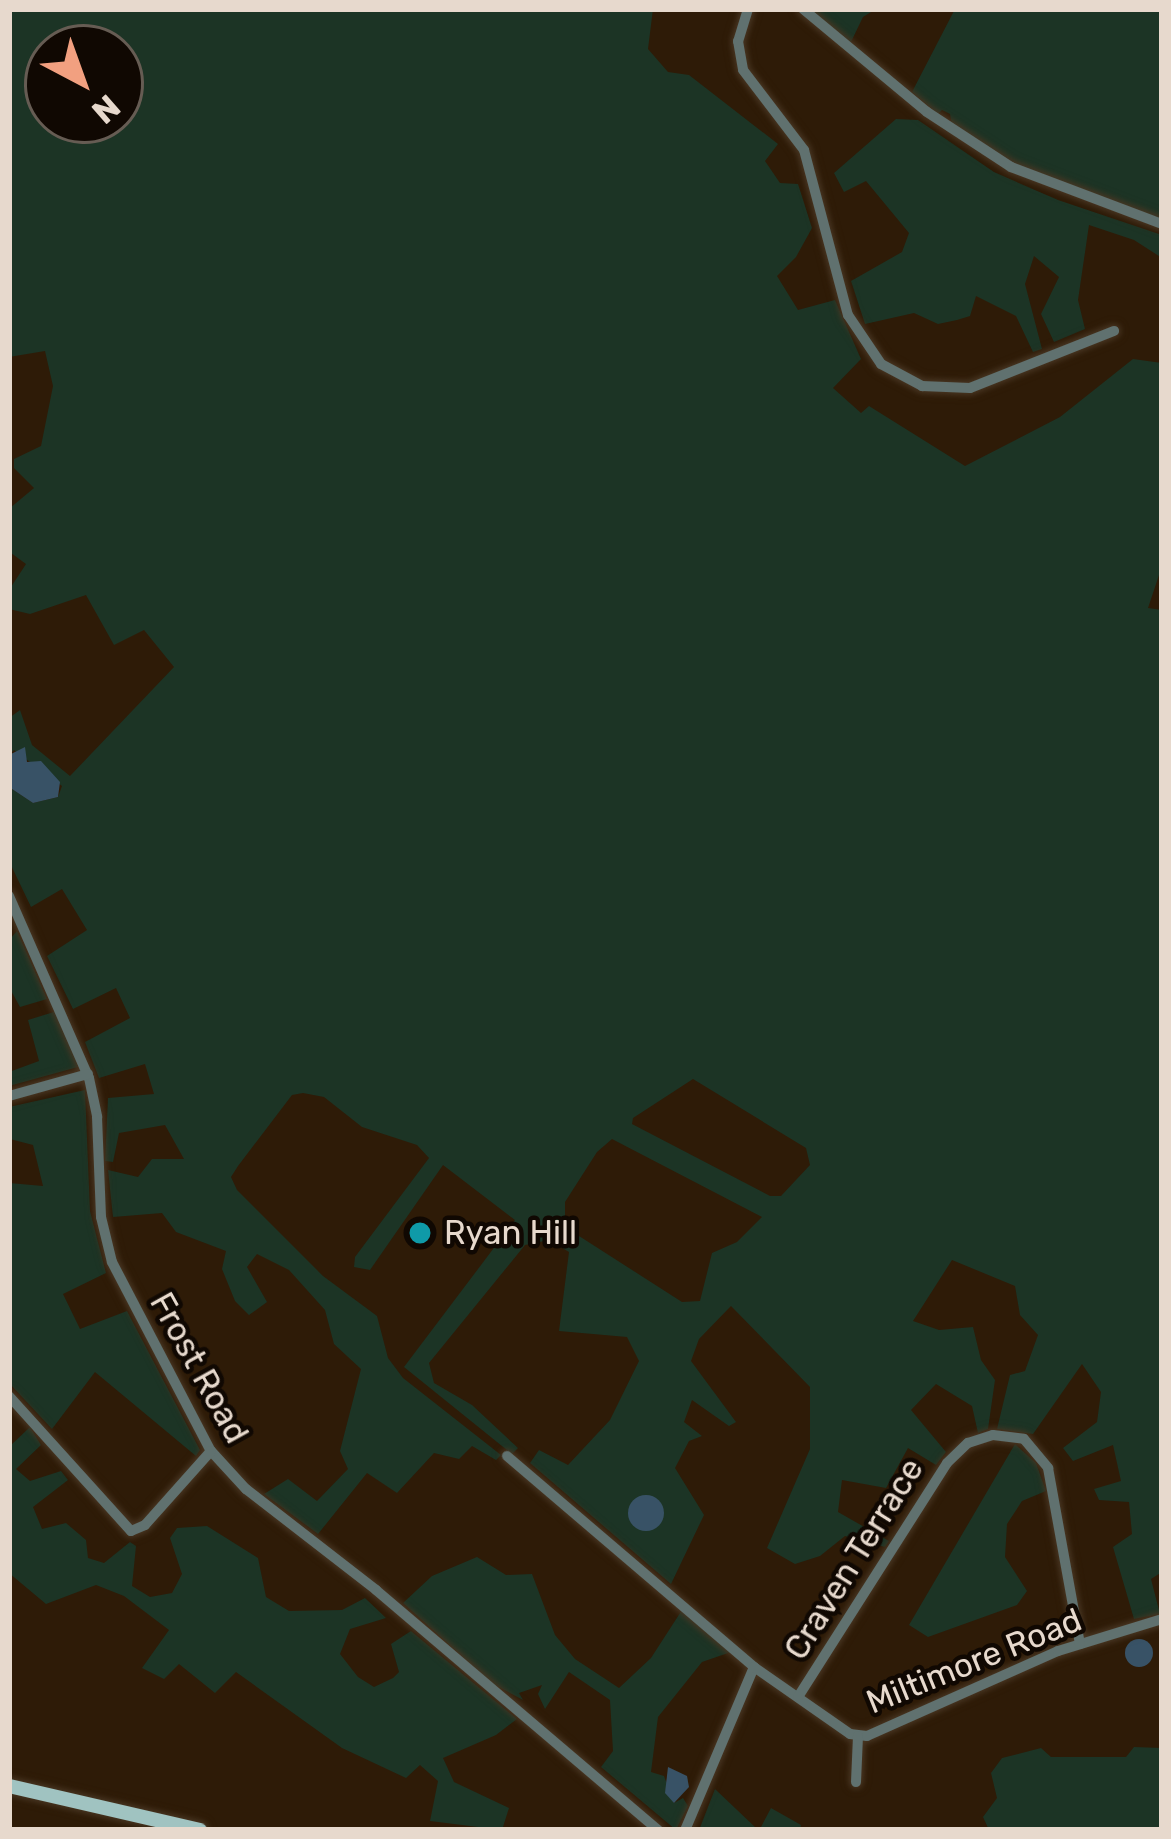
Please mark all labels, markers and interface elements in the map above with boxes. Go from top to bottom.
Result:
north arrow [24,24,144,144]
text: N [84,87,128,132]
place label: Ryan Hill [444,1213,577,1253]
marker: Ryan Hill [407,1220,433,1246]
street label: Frost Road [141,1286,257,1450]
street label: Craven Terrace [776,1451,932,1667]
street label: Miltimore Road [861,1600,1087,1722]

